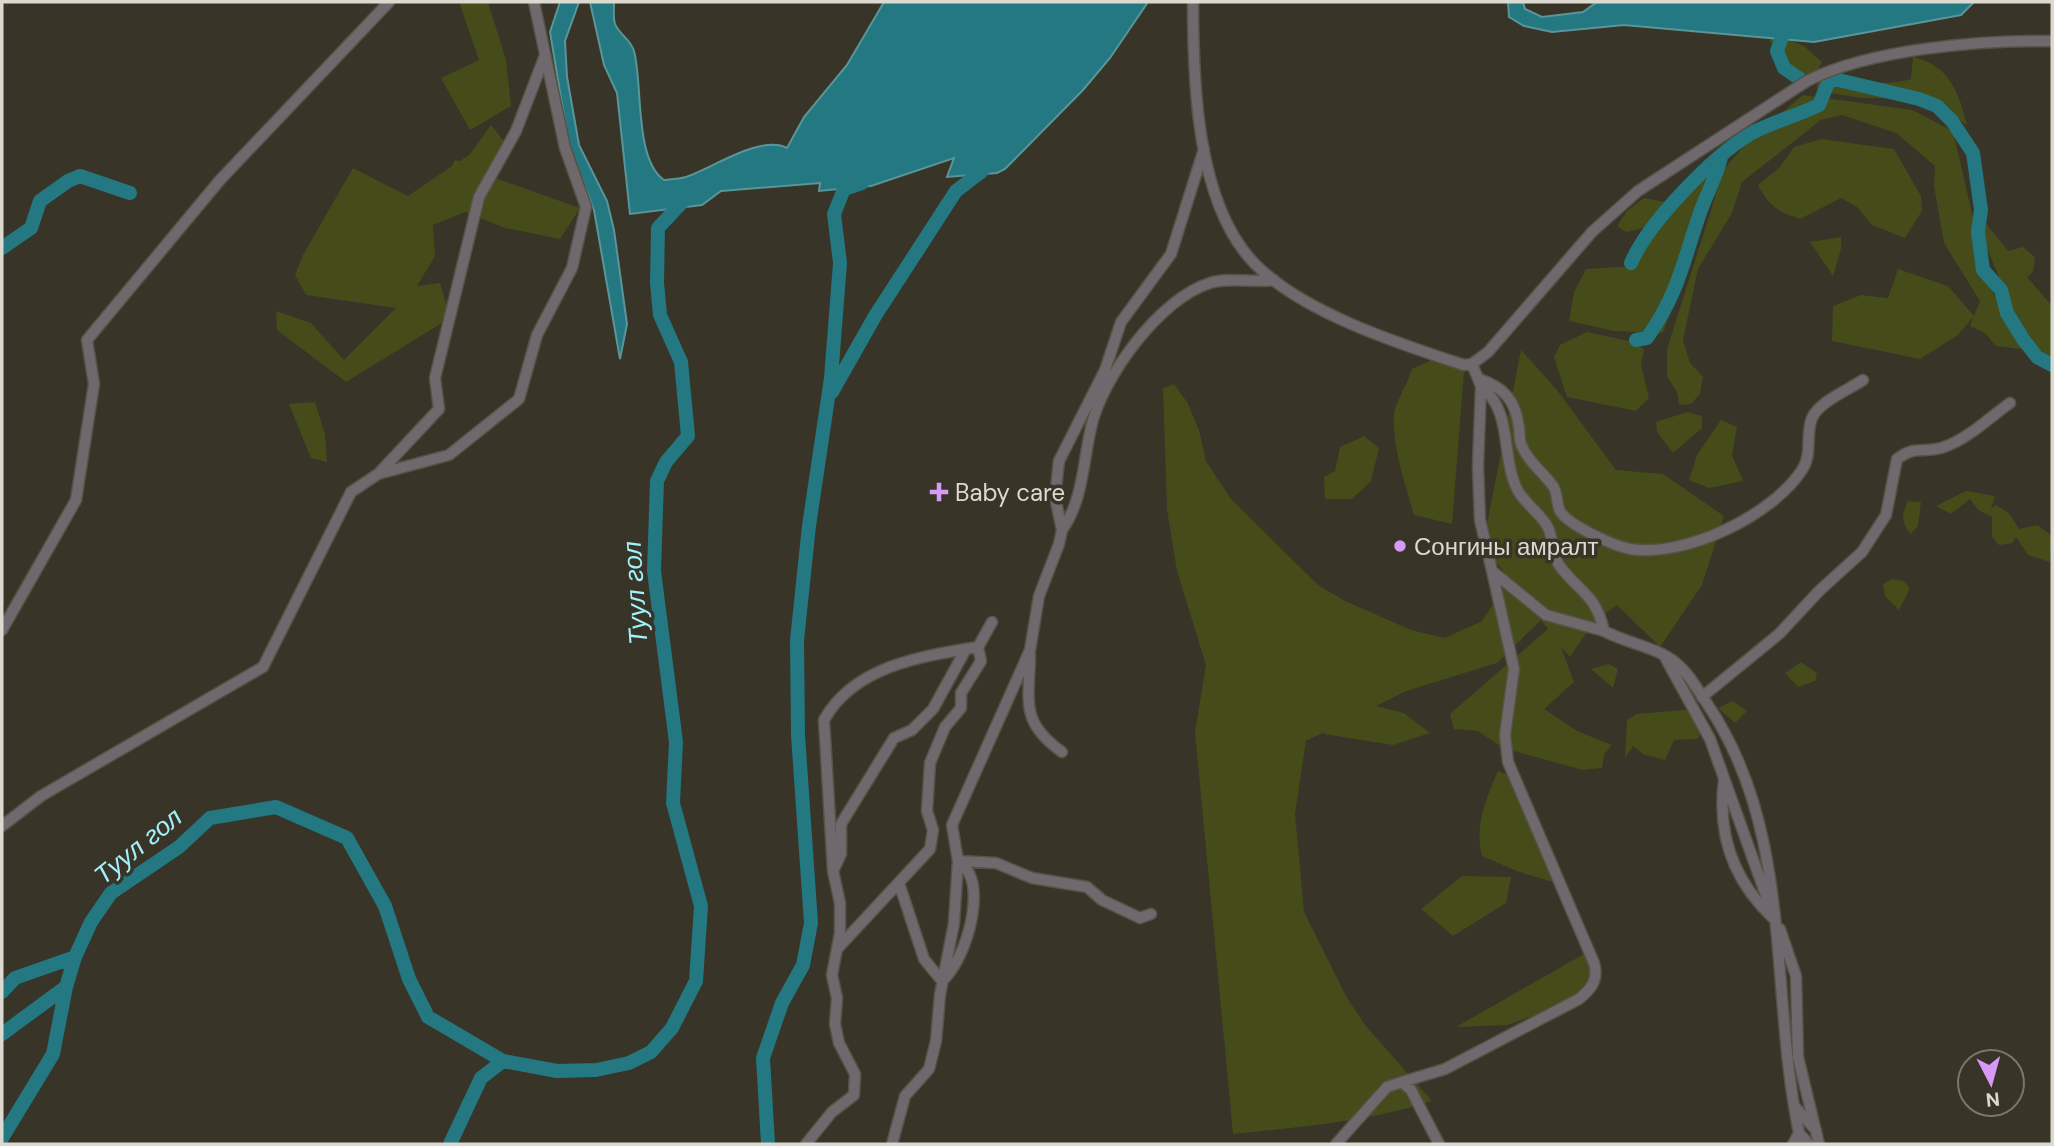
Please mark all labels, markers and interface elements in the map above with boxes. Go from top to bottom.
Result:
place label: Baby care [955,477,1065,508]
marker: Baby care [929,482,949,502]
place label: Сонгины амралт [1414,531,1599,562]
marker: Сонгины амралт [1392,538,1408,554]
water label: Туул гол [614,540,656,646]
water label: Туул гол [87,800,189,892]
north arrow [1956,1048,2026,1118]
text: N [1985,1086,2001,1113]

